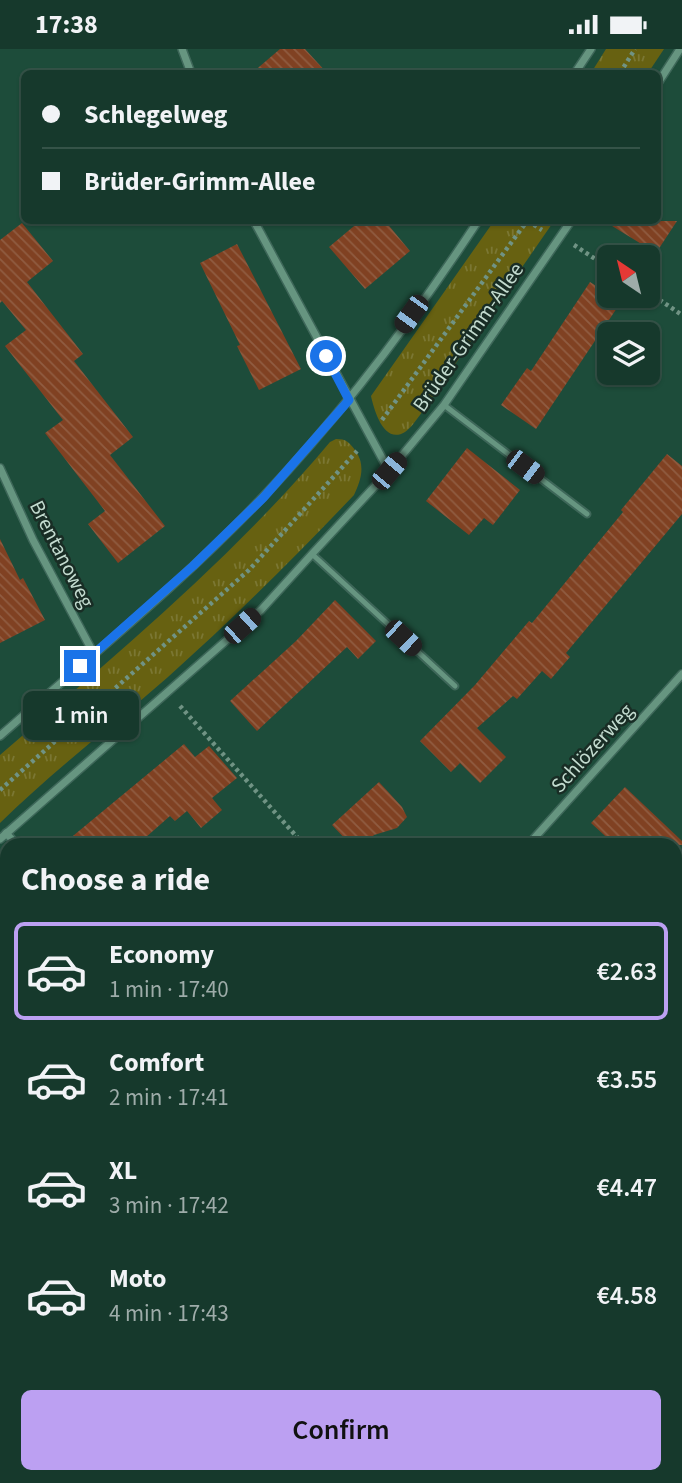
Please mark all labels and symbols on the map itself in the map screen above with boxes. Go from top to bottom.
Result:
north arrow [597,245,660,308]
street label: Brüder-Grimm-Allee [405,256,531,418]
car [391,291,432,337]
route start [310,340,342,372]
car [502,446,549,488]
car [368,448,411,494]
street label: Brentanoweg [22,495,102,613]
car [220,604,265,648]
car [381,616,426,660]
route end [64,650,96,682]
callout: 1 min [22,691,138,739]
street label: Schlözerweg [544,696,641,799]

